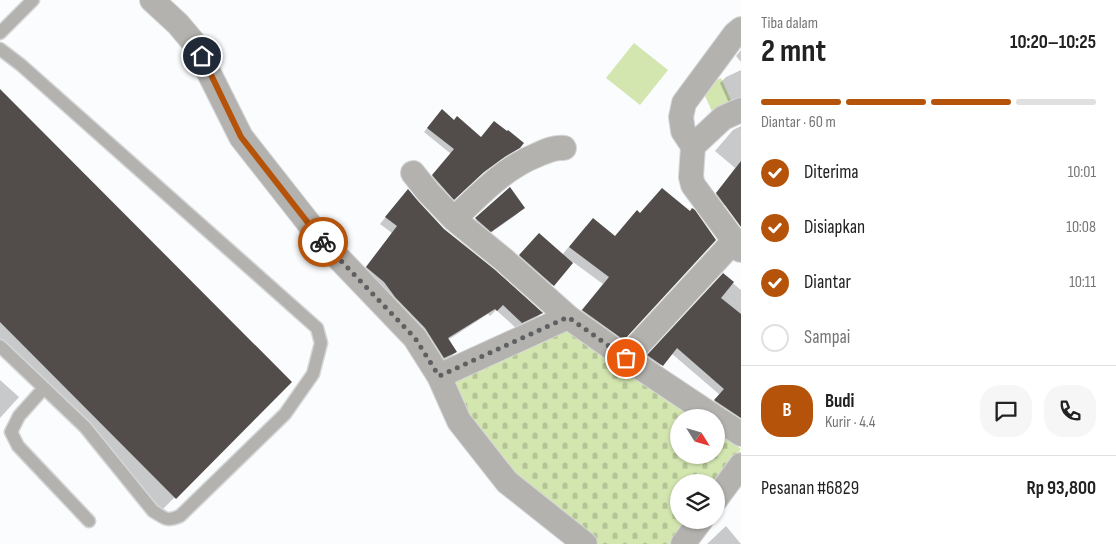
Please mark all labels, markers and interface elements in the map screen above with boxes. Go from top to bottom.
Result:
text: Tiba dalam [761,14,818,33]
text: 10:20–10:25 [1010,31,1096,54]
text: 2 mnt [761,32,826,71]
pin [181,35,223,77]
icon: home [188,42,216,70]
text: Diantar · 60 m [761,113,836,132]
icon: check [761,159,789,187]
text: Diterima [804,161,859,184]
text: 10:01 [1068,163,1096,182]
icon: check [761,214,789,242]
text: Disiapkan [804,216,865,239]
courier [298,217,348,267]
text: 10:08 [1066,218,1096,237]
icon: bike [309,228,337,256]
icon: check [761,269,789,297]
text: Diantar [804,271,851,294]
text: 10:11 [1069,273,1096,292]
text: Sampai [804,326,850,349]
pin [605,337,647,379]
icon: bag [612,344,640,372]
button: chat [980,385,1032,437]
button: phone [1044,385,1096,437]
text: Budi [825,390,854,413]
text: B [782,399,792,422]
north arrow [670,409,725,464]
map controls [670,409,725,529]
text: Kurir · 4.4 [825,413,876,432]
button: layers [670,474,725,529]
text: Pesanan #6829 [761,477,859,500]
text: Rp 93,800 [1027,477,1096,500]

